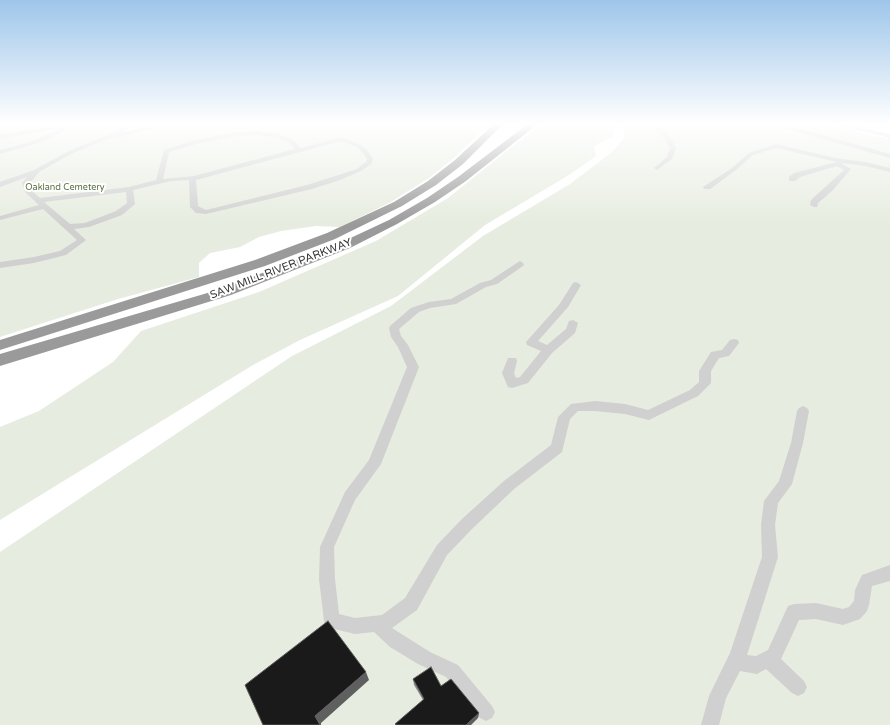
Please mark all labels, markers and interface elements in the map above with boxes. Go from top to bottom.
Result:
park label: Oakland Cemetery [25,183,105,193]
street label: SAW MILL RIVER PARKWAY [208,236,354,302]

